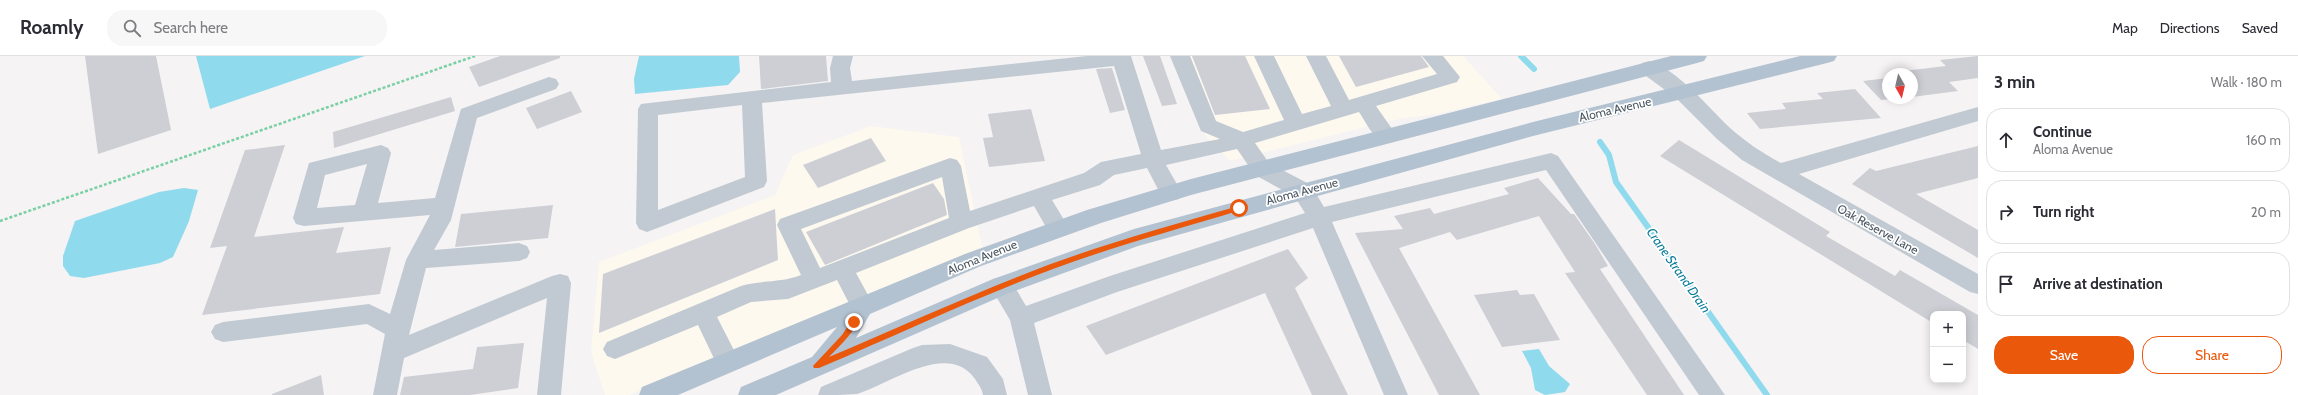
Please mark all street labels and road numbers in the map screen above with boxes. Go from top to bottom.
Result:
street label: Aloma Avenue [1577,93,1653,125]
street label: Aloma Avenue [1264,174,1340,208]
street label: Oak Reserve Lane [1835,201,1921,257]
street label: Aloma Avenue [945,236,1019,278]

